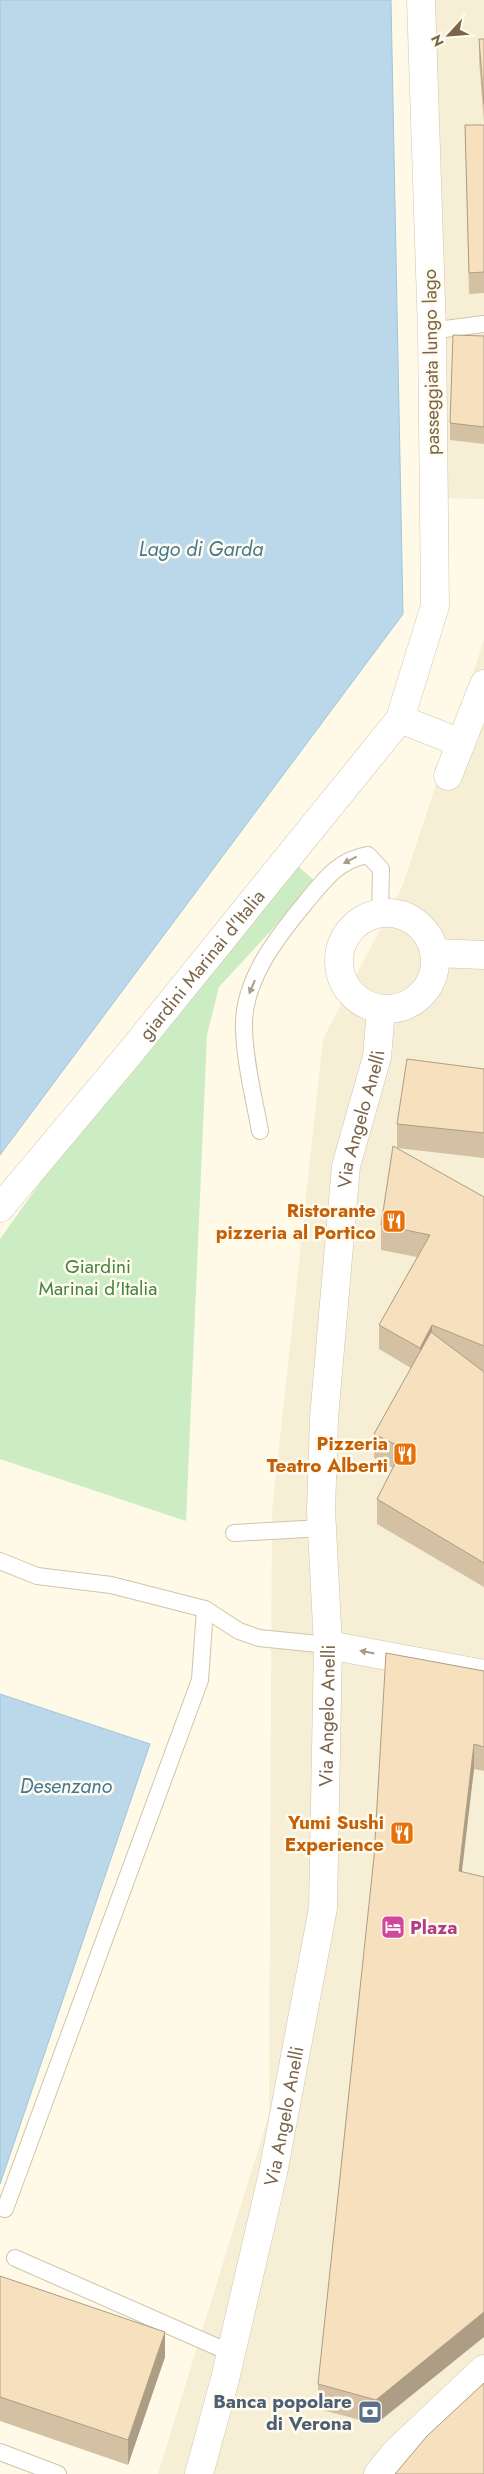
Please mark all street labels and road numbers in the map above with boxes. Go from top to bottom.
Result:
street label: passeggiata lungo lago [416,269,446,455]
street label: giardini Marinai d'Italia [132,883,271,1046]
street label: Via Angelo Anelli [331,1049,391,1189]
street label: Via Angelo Anelli [312,1644,342,1787]
street label: Via Angelo Anelli [257,2044,310,2189]

